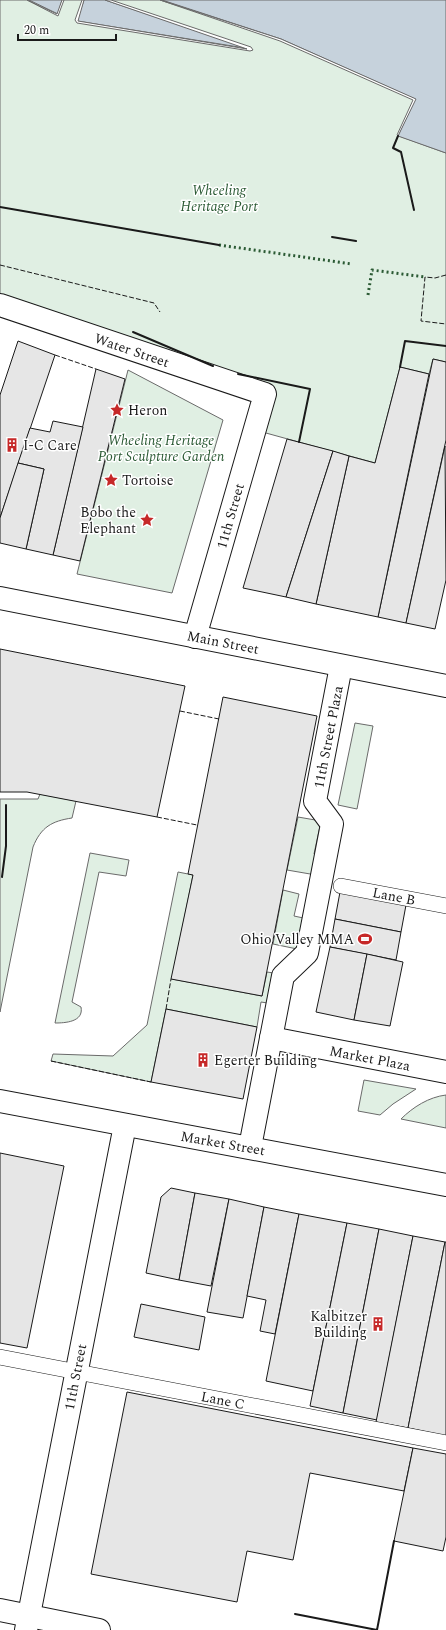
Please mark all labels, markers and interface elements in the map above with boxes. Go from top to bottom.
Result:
scale bar [18,16,116,42]
text: 20 m [24,21,49,40]
park label: Wheeling Heritage Port [180,180,258,217]
street label: Water Street [92,328,172,373]
place label: Heron [128,400,167,421]
place icon: Heron [109,402,125,418]
park label: Wheeling Heritage Port Sculpture Garden [98,430,225,467]
place label: I-C Care [23,435,77,456]
building icon: I-C Care [4,437,20,453]
place label: Tortoise [122,470,174,491]
place icon: Tortoise [103,472,119,488]
street label: 11th Street [211,481,250,551]
place label: Bobo the Elephant [80,502,136,539]
place icon: Bobo the Elephant [139,512,155,528]
street label: Main Street [185,625,261,660]
street label: 11th Street Plaza [308,684,349,790]
street label: Lane B [371,882,417,911]
place label: Ohio Valley MMA [240,929,354,950]
sports icon: Ohio Valley MMA [357,931,373,947]
street label: Market Plaza [328,1040,412,1077]
place label: Egerter Building [214,1050,317,1071]
building icon: Egerter Building [195,1052,211,1068]
street label: Market Street [179,1126,267,1161]
place label: Kalbitzer Building [310,1306,367,1343]
building icon: Kalbitzer Building [370,1316,386,1332]
street label: 11th Street [59,1342,92,1412]
street label: Lane C [199,1386,247,1415]

